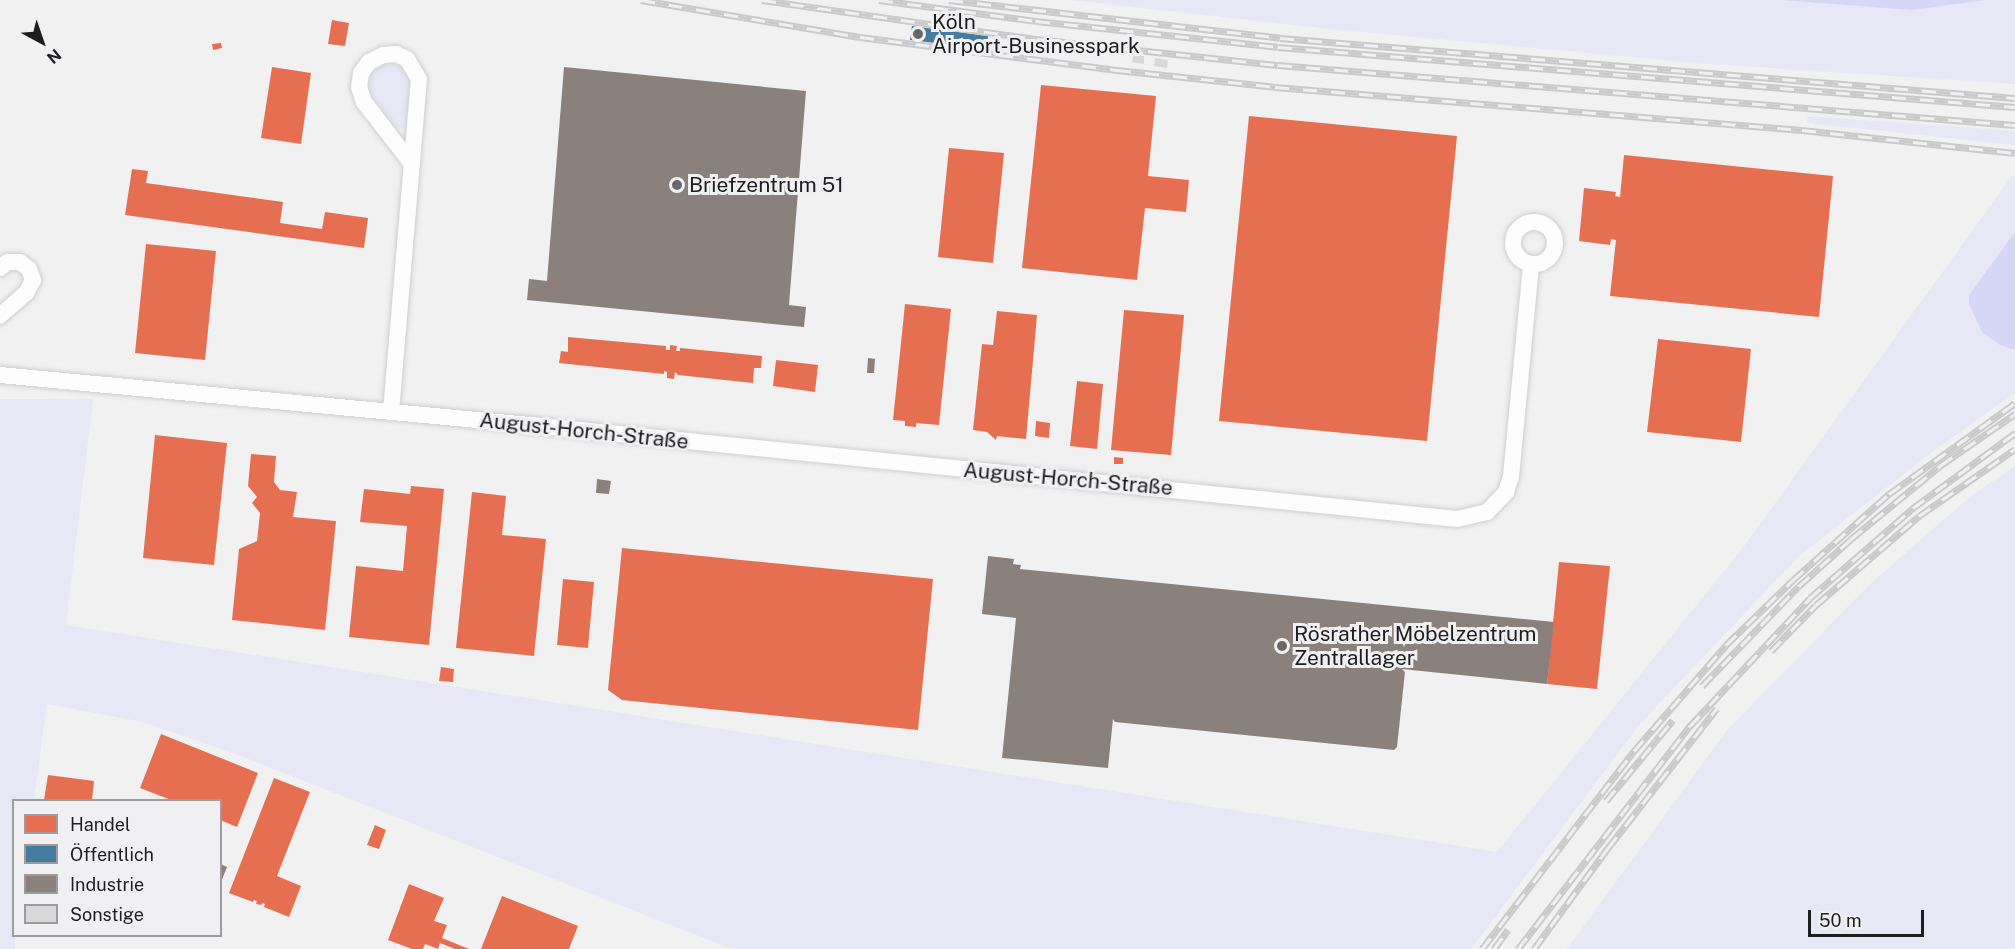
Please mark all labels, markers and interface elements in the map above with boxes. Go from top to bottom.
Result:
place label: Köln Airport-Businesspark [932,9,1140,59]
north arrow [12,12,72,72]
marker: Köln Airport-Businesspark [909,25,927,43]
text: N [43,45,65,67]
place label: Briefzentrum 51 [689,172,844,198]
marker: Briefzentrum 51 [670,178,684,192]
street label: August-Horch-Straße [478,407,690,455]
street label: August-Horch-Straße [962,457,1174,501]
place label: Rösrather Möbelzentrum Zentrallager [1294,621,1536,671]
marker: Rösrather Möbelzentrum Zentrallager [1275,639,1289,653]
legend [12,799,222,937]
text: Handel [70,814,130,835]
text: Öffentlich [70,844,154,865]
text: Industrie [70,874,144,895]
scale bar [1811,898,1926,936]
text: Sonstige [70,904,144,925]
text: 50 m [1819,910,1862,931]

